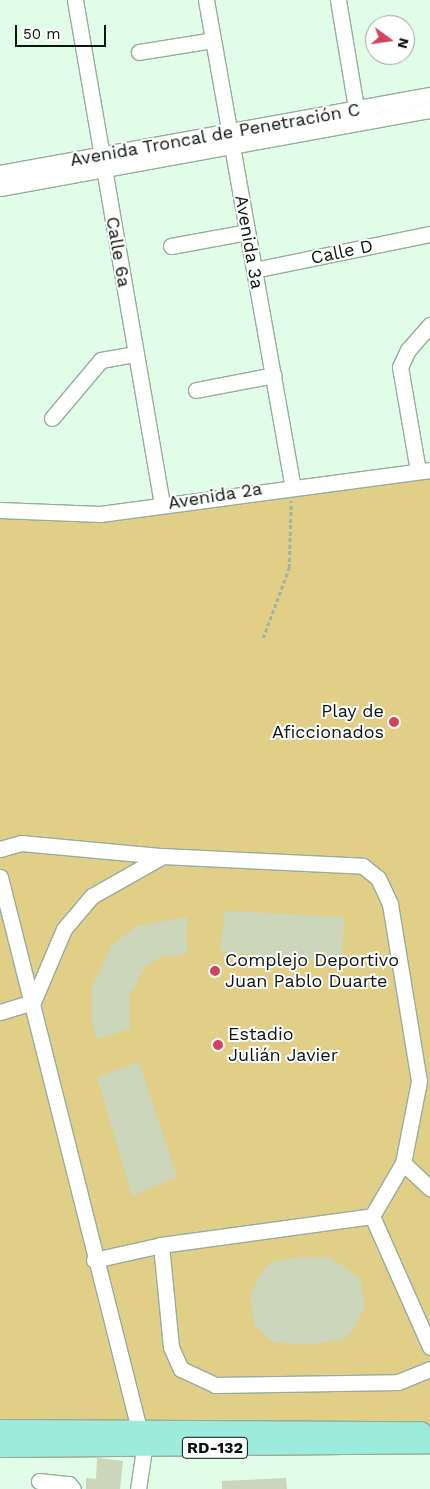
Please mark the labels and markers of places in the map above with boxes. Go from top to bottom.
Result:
place label: Play de Aficcionados [272,701,384,744]
marker: Play de Aficcionados [388,716,400,728]
place label: Complejo Deportivo Juan Pablo Duarte [225,950,399,992]
marker: Complejo Deportivo Juan Pablo Duarte [209,965,221,977]
place label: Estadio Julián Javier [228,1024,339,1066]
marker: Estadio Julián Javier [212,1039,224,1051]

